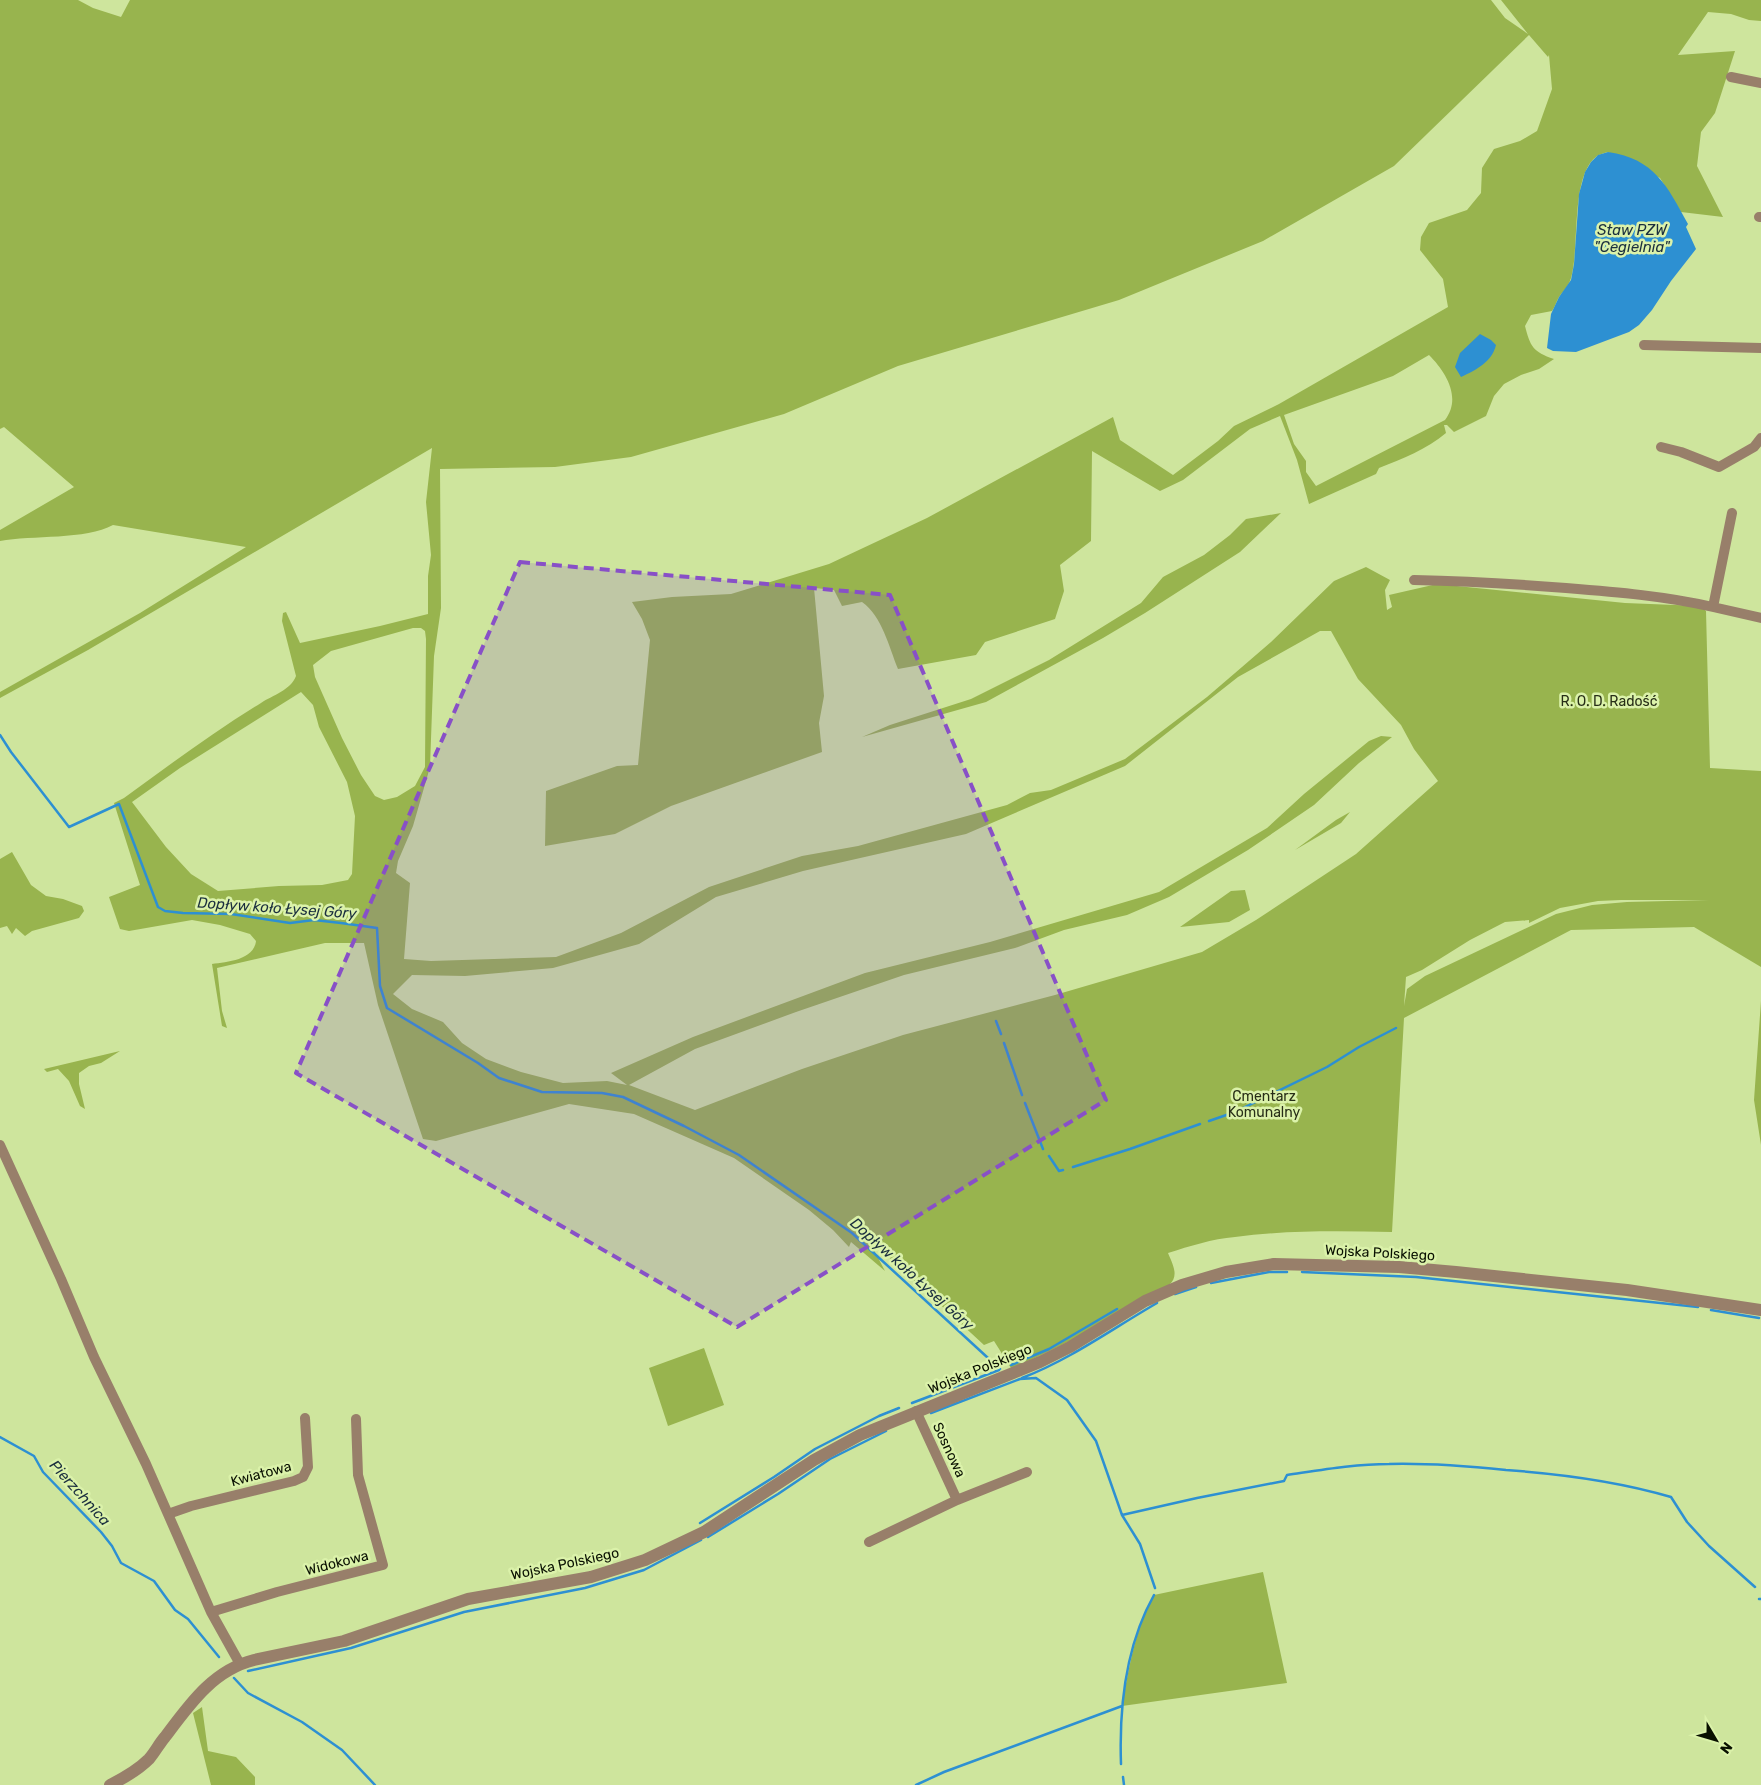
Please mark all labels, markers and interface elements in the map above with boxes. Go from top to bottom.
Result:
water label: Staw PZW "Cegielnia" [1594,221,1671,256]
park label: R. O. D. Radość [1561,693,1658,710]
water label: Dopływ koło Łysej Góry [197,893,358,923]
park label: Cmentarz Komunalny [1228,1088,1301,1121]
water label: Dopływ koło Łysej Góry [847,1214,978,1335]
street label: Wojska Polskiego [1325,1242,1435,1264]
street label: Wojska Polskiego [926,1340,1034,1398]
street label: Sosnowa [929,1420,969,1480]
water label: Pierzchnica [46,1456,114,1530]
street label: Kwiatowa [229,1458,293,1490]
street label: Wojska Polskiego [509,1544,621,1584]
street label: Widokowa [304,1547,370,1579]
north arrow [1691,1715,1741,1765]
text: N [1716,1738,1736,1757]

